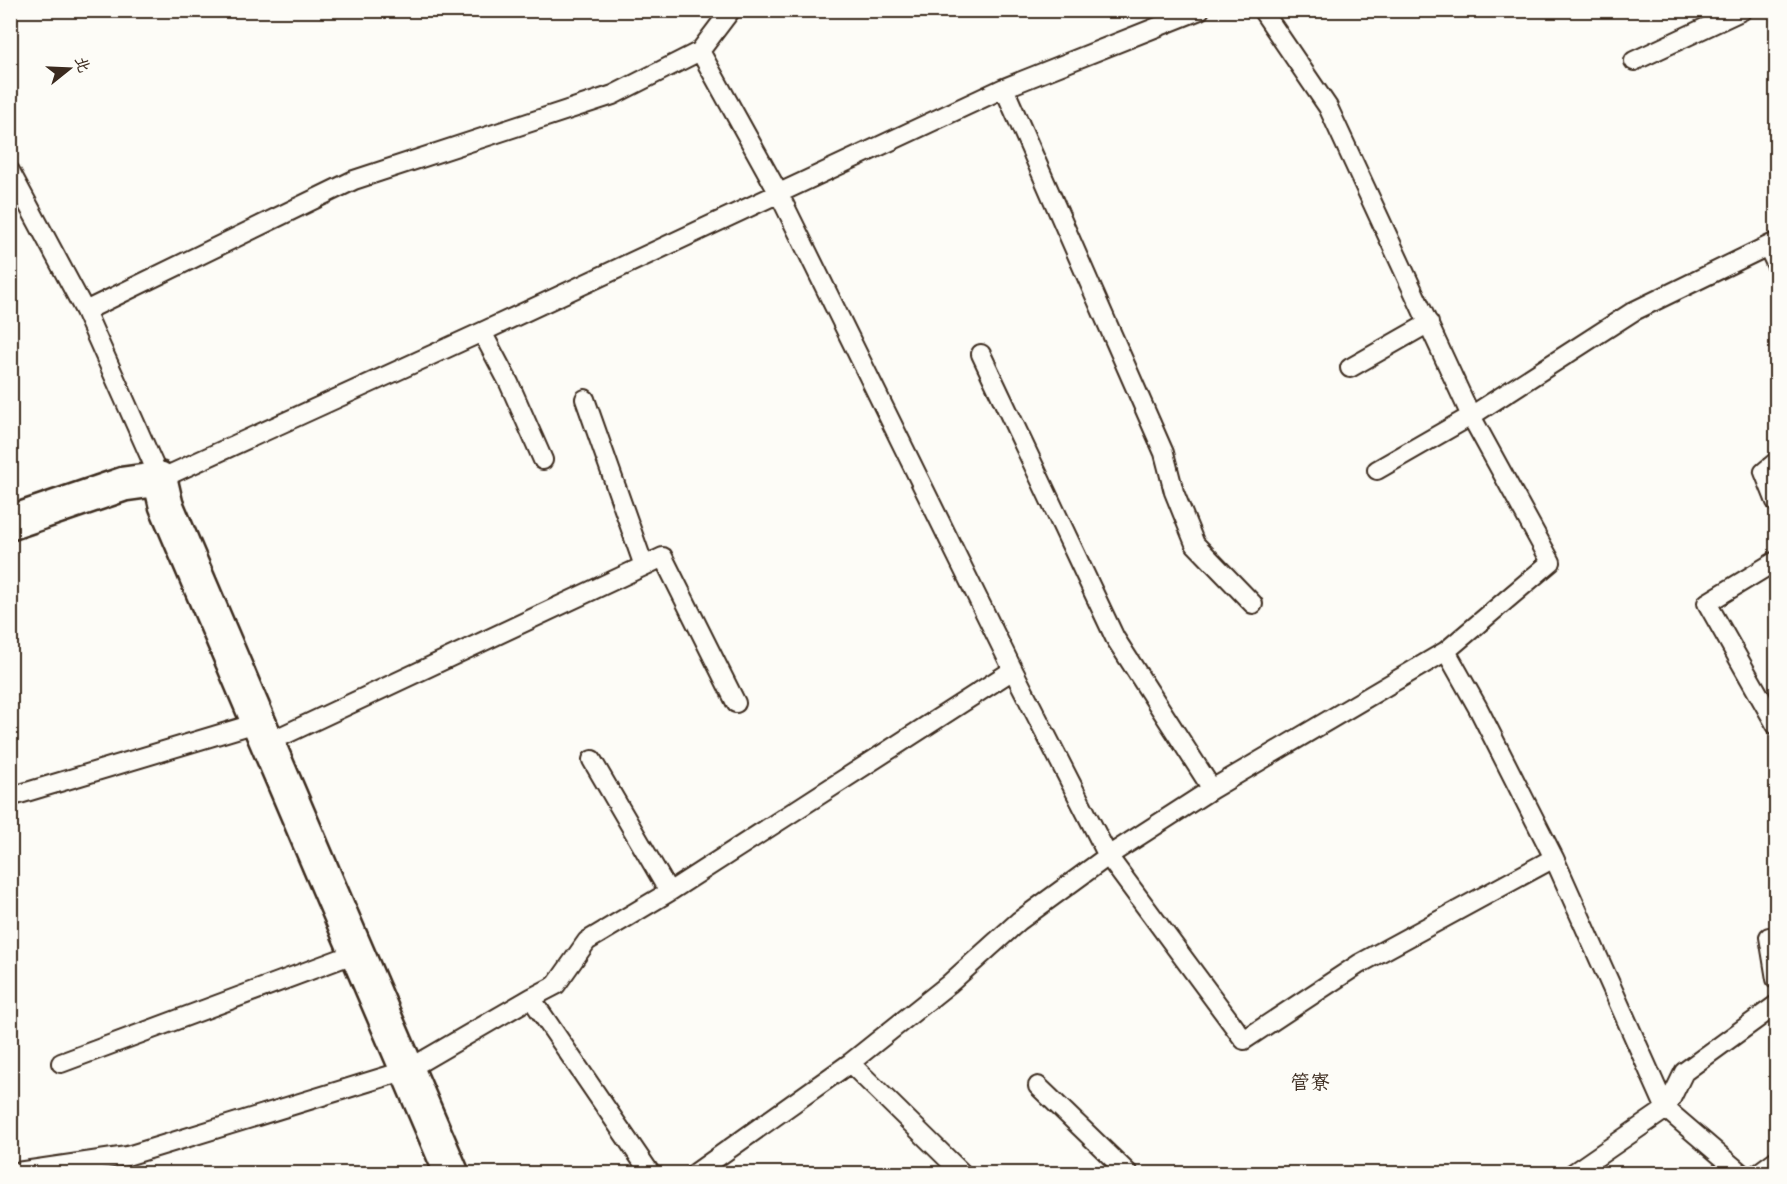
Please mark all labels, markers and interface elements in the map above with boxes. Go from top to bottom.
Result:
north arrow [39,39,99,99]
text: 北 [70,53,98,75]
district label: 管寮 [1290,1066,1330,1096]

